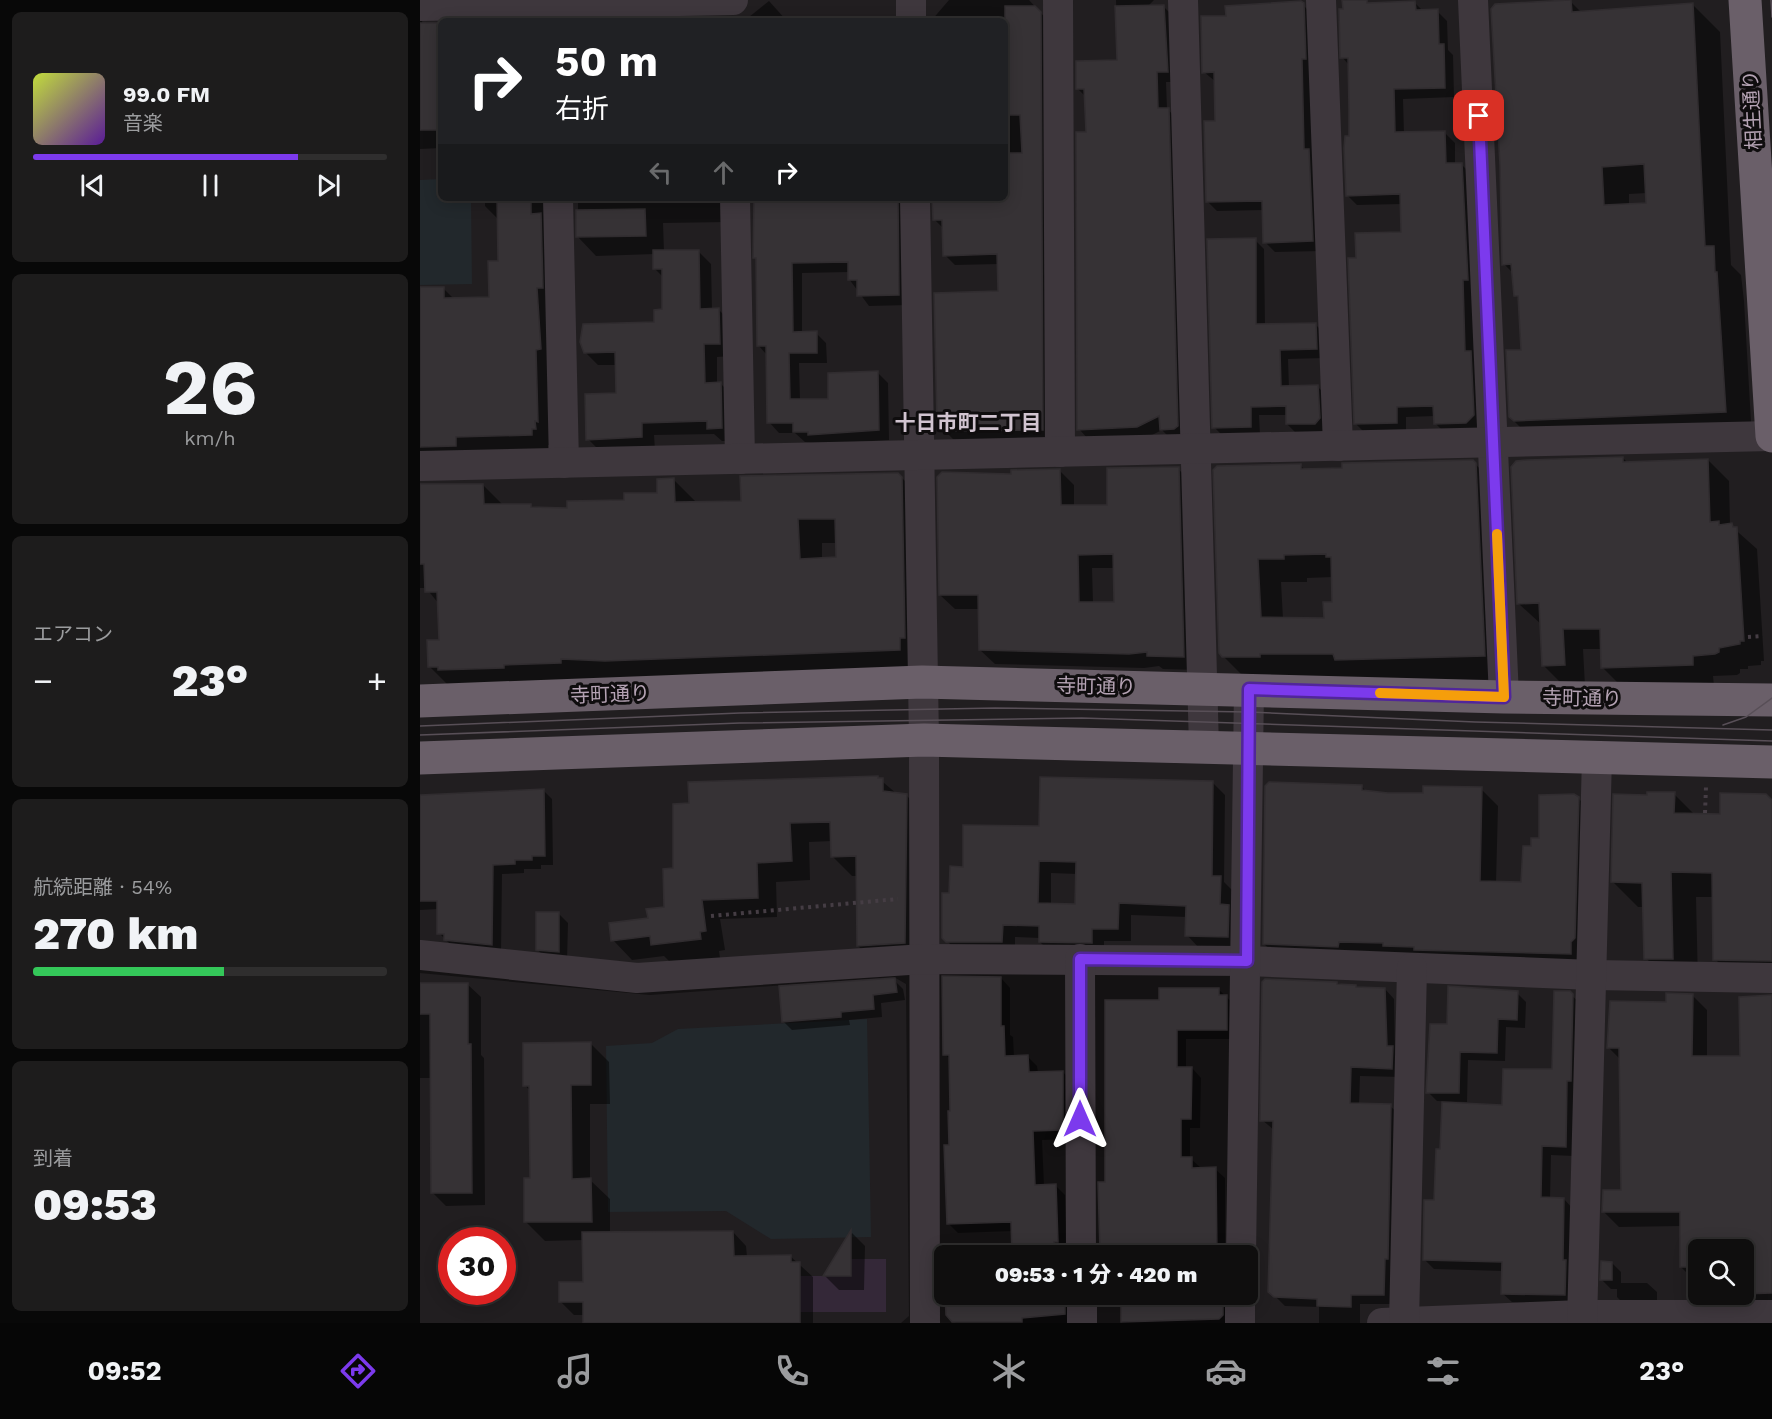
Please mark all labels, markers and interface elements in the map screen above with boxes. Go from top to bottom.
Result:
text: 50 m [555,37,658,86]
icon: right [456,42,534,120]
street label: 相生通り [1738,69,1766,151]
text: 99.0 FM [123,82,210,107]
pin [1453,90,1504,141]
text: 右折 [555,93,609,125]
icon: arrive [1462,99,1495,132]
text: 音楽 [123,111,163,135]
icon: left [644,156,677,189]
icon: ahead [707,156,740,189]
icon: right [770,156,803,189]
icon: previous [76,169,109,202]
icon: pause [194,169,227,202]
icon: next [312,169,345,202]
text: 26 [163,341,257,433]
district label: 十日市町二丁目 [895,410,1042,435]
text: km/h [184,426,236,450]
text: エアコン [33,622,113,646]
text: 23° [172,654,248,707]
text: − [33,661,53,700]
text: + [367,661,387,700]
street label: 寺町通り [1056,673,1136,699]
street label: 寺町通り [570,681,650,707]
street label: 寺町通り [1542,685,1622,711]
text: 航続距離 · 54% [33,875,172,899]
text: 270 km [33,907,198,960]
position arrow [1048,1087,1112,1151]
text: 到着 [33,1146,73,1170]
text: 09:53 [33,1178,157,1231]
speed limit sign: 30 [438,1227,516,1305]
map controls [1688,1239,1754,1305]
button: search [1688,1239,1754,1305]
text: 09:53 · 1 分 · 420 m [995,1262,1197,1287]
icon: directions [337,1350,379,1392]
icon: music [554,1350,596,1392]
icon: phone [771,1350,813,1392]
icon: climate [988,1350,1030,1392]
icon: car [1205,1350,1247,1392]
icon: filters [1422,1350,1464,1392]
text: 09:52 [88,1355,162,1387]
text: 23° [1639,1355,1684,1387]

